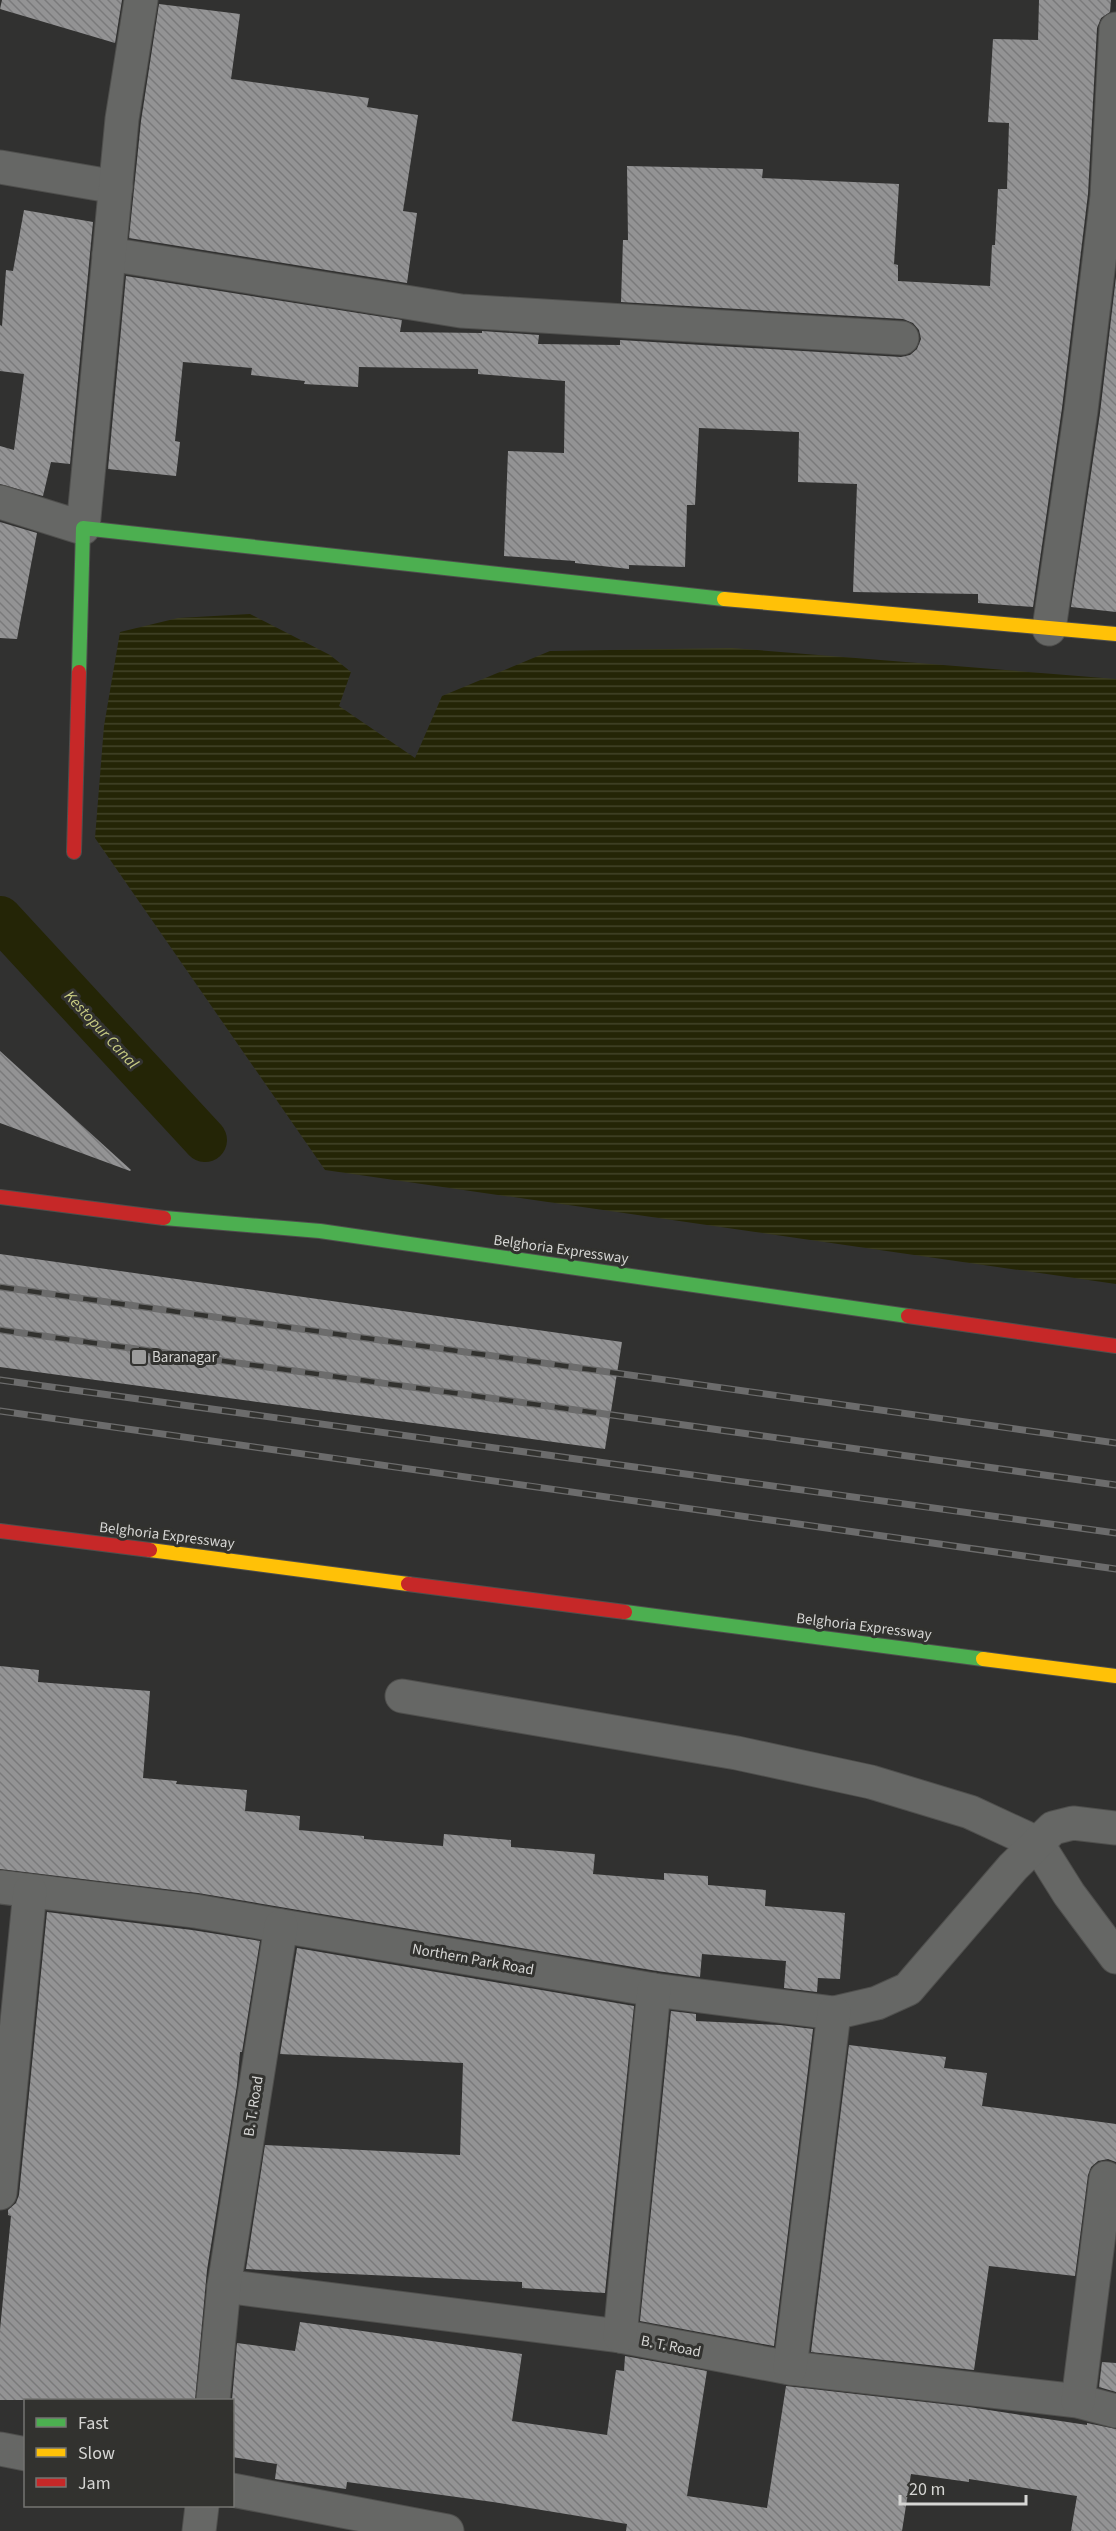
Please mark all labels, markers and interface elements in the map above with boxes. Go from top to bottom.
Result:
water label: Kestopur Canal [59,986,143,1074]
street label: Belghoria Expressway [492,1230,630,1269]
place label: Baranagar [152,1347,217,1368]
marker: Baranagar [130,1348,148,1366]
street label: Belghoria Expressway [98,1517,236,1554]
street label: Belghoria Expressway [795,1608,933,1645]
street label: Northern Park Road [410,1938,535,1981]
street label: B. T. Road [238,2074,269,2138]
street label: B. T. Road [639,2330,703,2363]
legend [24,2399,234,2507]
text: Fast [78,2411,109,2436]
text: Slow [78,2441,115,2466]
scale bar [900,2468,1026,2506]
text: Jam [78,2471,111,2496]
text: 20 m [909,2477,945,2502]

